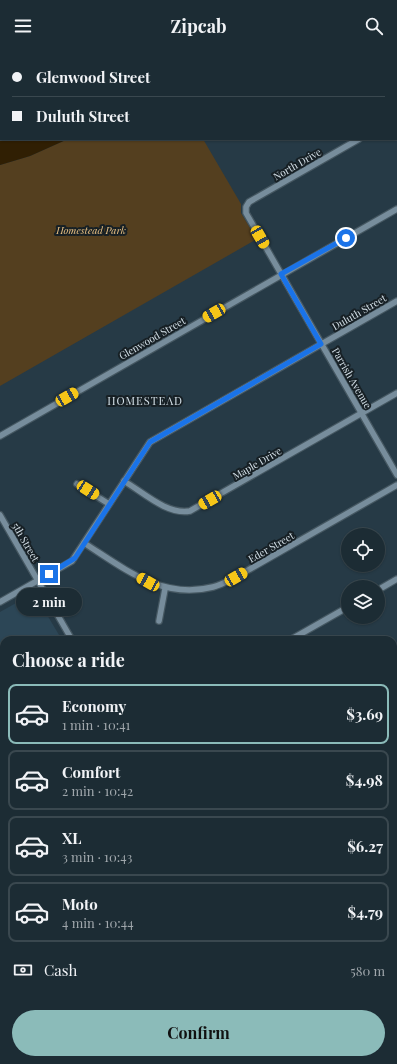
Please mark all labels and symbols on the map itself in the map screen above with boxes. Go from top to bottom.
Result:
street label: North Drive [270,145,324,183]
park label: Homestead Park [55,223,126,237]
car [249,224,271,250]
route start [337,229,355,247]
street label: Duluth Street [329,291,389,333]
car [201,302,227,324]
street label: Glenwood Street [116,313,188,363]
street label: Parrish Avenue [329,345,375,411]
car [54,386,80,408]
district label: HOMESTEAD [107,393,183,408]
street label: Maple Drive [230,443,284,483]
car [75,478,101,502]
car [197,489,223,511]
street label: 5th Street [9,520,43,564]
street label: Eder Street [246,528,297,566]
route end [40,565,58,583]
car [223,566,249,588]
car [135,571,161,593]
callout: 2 min [16,588,82,616]

